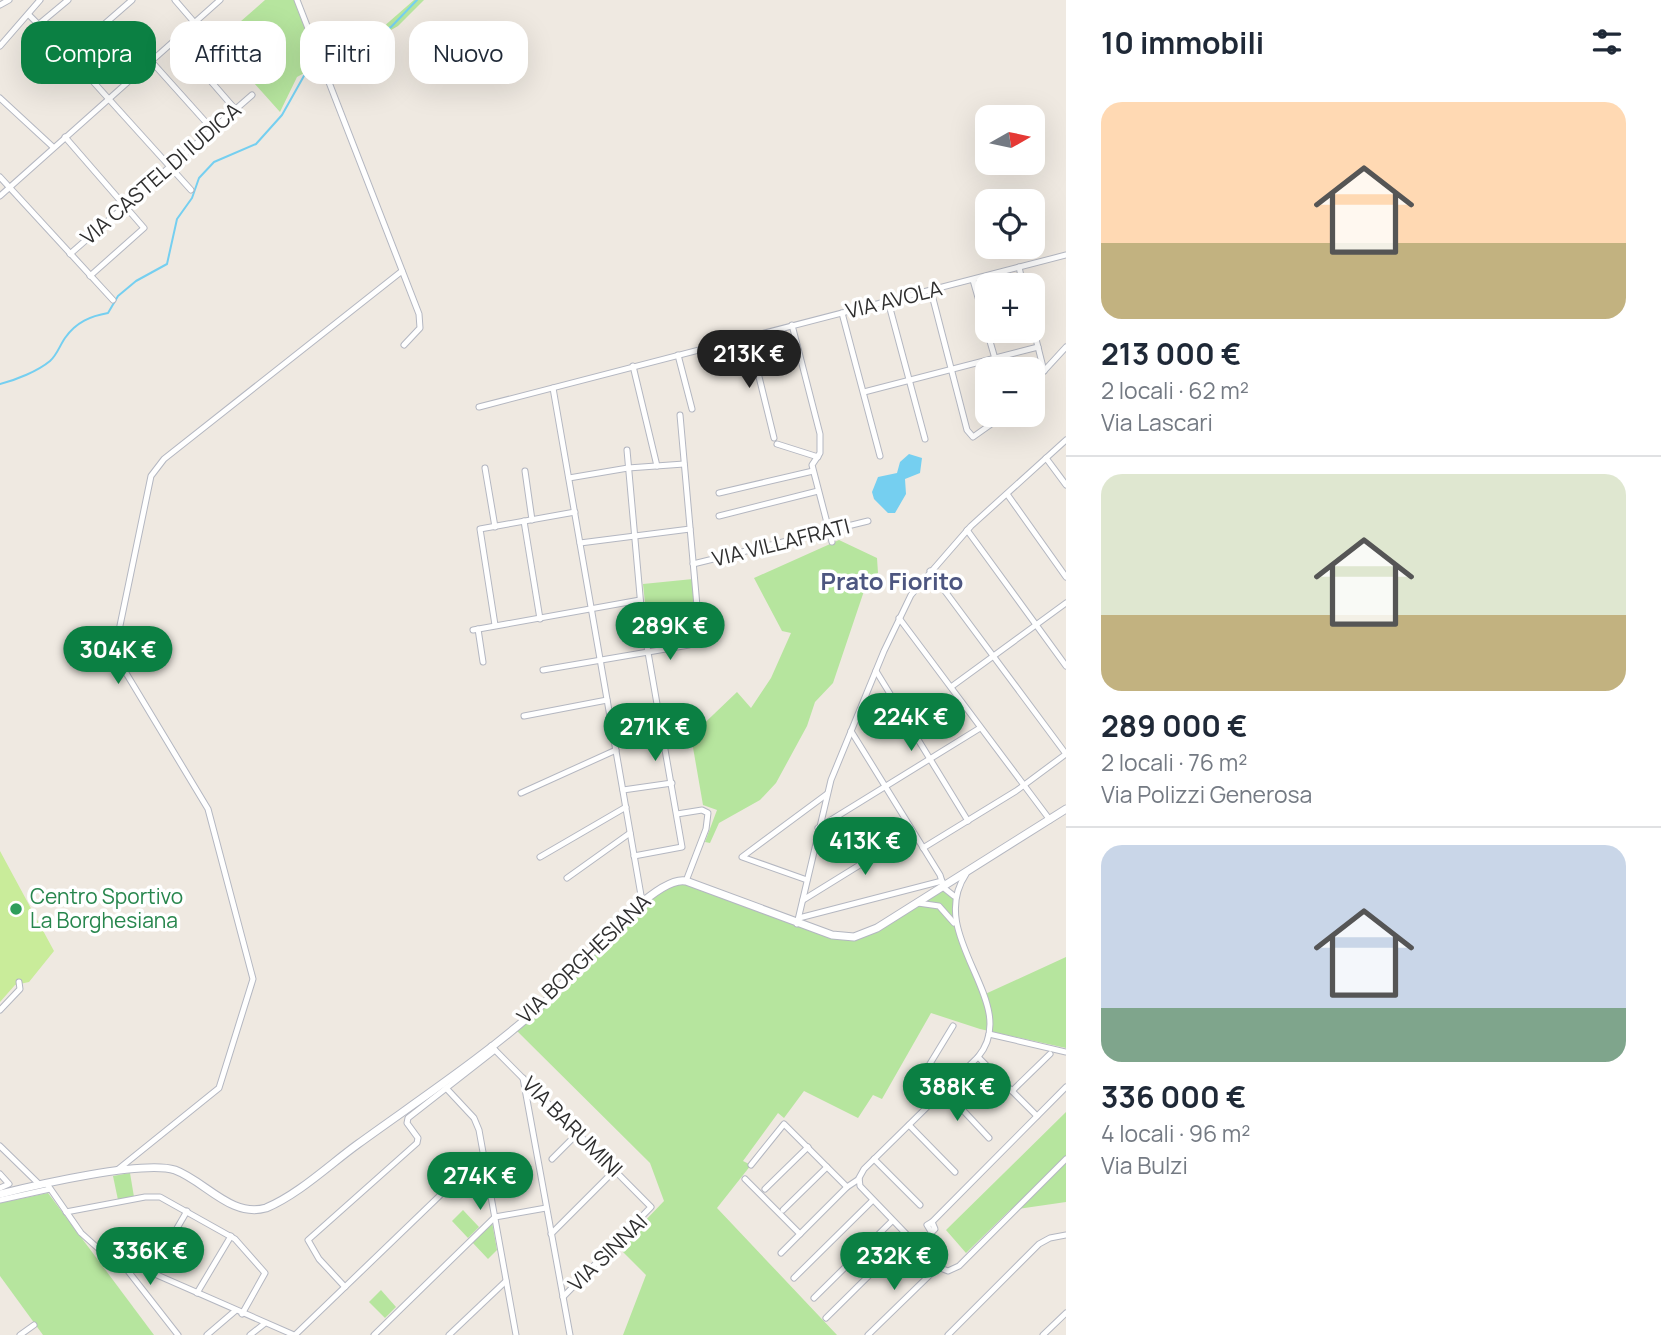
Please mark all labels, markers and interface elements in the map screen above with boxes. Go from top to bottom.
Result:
chip: Compra [21,21,156,84]
chip: Affitta [170,21,286,84]
chip: Filtri [300,21,395,84]
chip: Nuovo [409,21,528,84]
text: 10 immobili [1101,22,1264,63]
icon: filters [1588,23,1626,61]
street label: VIA CASTEL DI IUDICA [74,96,246,251]
north arrow [975,105,1045,175]
map controls [975,105,1045,427]
icon: home [1301,147,1427,273]
button: locate [975,189,1045,259]
button: + [975,273,1045,343]
street label: VIA AVOLA [843,274,945,325]
pin: 213K € [692,330,806,390]
text: 213 000 € [1101,333,1241,374]
text: 213K € [713,337,785,369]
button: − [975,357,1045,427]
text: 2 locali · 62 m² [1101,374,1249,406]
text: Via Lascari [1101,406,1213,438]
street label: VIA VILLAFRATI [709,511,852,573]
icon: home [1301,519,1427,645]
district label: Prato Fiorito [821,564,963,597]
pin: 289K € [613,602,727,662]
text: 289K € [632,609,708,641]
pin: 304K € [61,626,175,686]
text: 304K € [79,633,157,665]
pin: 224K € [854,694,968,753]
text: 224K € [873,700,949,732]
pin: 271K € [598,704,712,763]
text: 289 000 € [1101,705,1248,746]
text: 271K € [620,710,690,742]
text: 2 locali · 76 m² [1101,746,1247,778]
text: Via Polizzi Generosa [1101,778,1312,810]
pin: 413K € [808,818,922,877]
text: 413K € [829,824,901,856]
place label: Centro Sportivo La Borghesiana [30,882,183,934]
street label: VIA BORGHESIANA [510,887,656,1029]
icon: home [1301,890,1427,1016]
marker: Centro Sportivo La Borghesiana [8,901,24,917]
pin: 388K € [900,1064,1014,1123]
street label: VIA BARUMINI [516,1070,629,1183]
text: 388K € [919,1070,995,1102]
text: 336 000 € [1101,1076,1246,1117]
text: 4 locali · 96 m² [1101,1117,1251,1149]
text: Via Bulzi [1101,1149,1188,1181]
pin: 274K € [423,1152,537,1212]
text: 274K € [443,1159,517,1191]
street label: VIA SINNAI [562,1208,653,1297]
pin: 336K € [93,1228,207,1287]
pin: 232K € [837,1232,951,1292]
text: 336K € [112,1234,188,1266]
text: 232K € [856,1239,932,1271]

